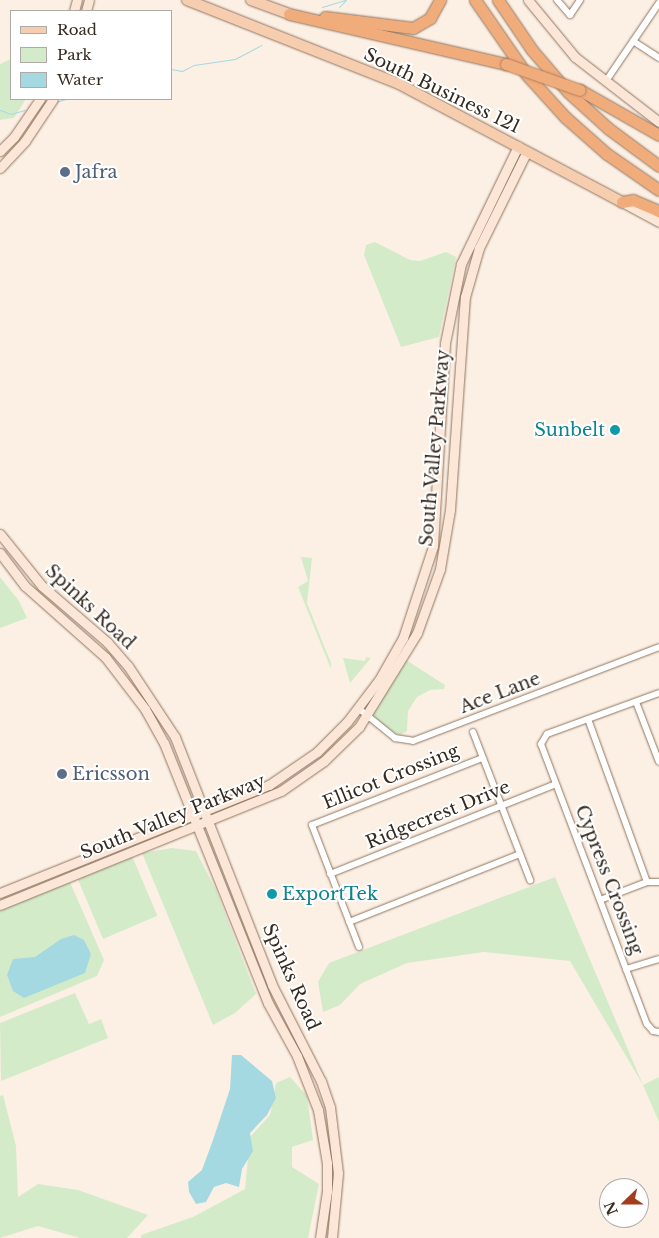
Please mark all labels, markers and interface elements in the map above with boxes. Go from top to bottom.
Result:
legend [10,10,172,100]
text: Road [57,20,97,39]
street label: South Business 121 [360,44,524,138]
text: Park [57,45,92,64]
text: Water [57,70,103,89]
place label: Jafra [75,161,117,183]
marker: Jafra [59,166,71,178]
street label: South Valley Parkway [416,348,454,548]
place label: Sunbelt [534,419,605,441]
marker: Sunbelt [609,424,621,436]
street label: Spinks Road [41,560,139,654]
street label: Ace Lane [457,668,543,718]
street label: Ellicot Crossing [320,740,462,814]
place label: Ericsson [72,763,150,785]
marker: Ericsson [56,768,68,780]
street label: South Valley Parkway [77,770,269,864]
street label: Ridgecrest Drive [363,776,513,854]
street label: Cypress Crossing [570,802,648,958]
place label: ExportTek [282,883,378,905]
marker: ExportTek [266,888,278,900]
street label: Spinks Road [258,920,324,1034]
north arrow [599,1178,649,1228]
text: N [600,1199,622,1218]

